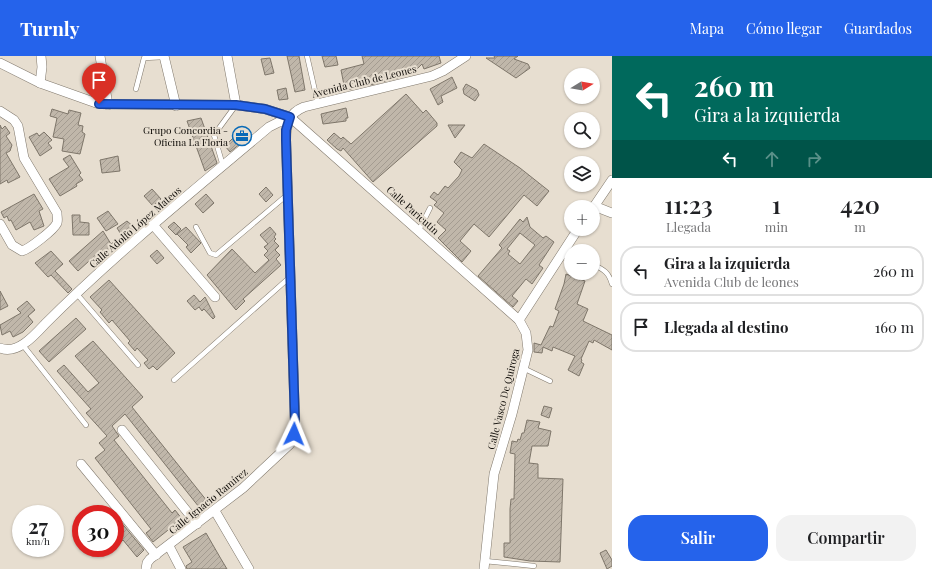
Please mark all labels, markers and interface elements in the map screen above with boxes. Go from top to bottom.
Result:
text: Turnly [20,15,80,41]
text: Mapa [690,19,724,38]
text: Cómo llegar [746,19,822,38]
text: Guardados [844,19,912,38]
street label: Avenida Club de Leones [309,61,418,101]
pin [82,63,116,104]
text: 260 m [694,67,774,104]
north arrow [564,68,600,104]
map controls [564,68,600,280]
icon: arrive [88,69,110,91]
icon: left [628,72,680,124]
text: Gira a la izquierda [694,103,840,127]
button: search [564,112,600,148]
place label: Grupo Concordia - Oficina La Floria [143,123,228,149]
office icon: Grupo Concordia - Oficina La Floria [231,125,253,147]
icon: left [719,148,741,170]
icon: ahead [761,148,783,170]
icon: right [803,148,825,170]
button: layers [564,156,600,192]
street label: Calle Adolfo López Mateos [86,183,184,271]
street label: Calle Paricutín [384,183,442,237]
text: 11:23 [664,188,713,220]
text: 1 [772,188,781,220]
text: 420 [840,188,880,220]
button: + [564,200,600,236]
text: Llegada [666,218,711,235]
text: min [765,218,788,235]
text: m [854,218,866,235]
button: − [564,244,600,280]
text: Gira a la izquierda [664,253,790,273]
icon: left [630,260,652,282]
text: 260 m [873,261,914,281]
text: Avenida Club de leones [664,273,799,290]
icon: arrive [630,316,652,338]
text: Llegada al destino [664,317,788,337]
text: 160 m [875,317,914,337]
street label: Calle Vasco De Quiroga [484,347,522,451]
position arrow [273,413,315,455]
street label: Calle Ignacio Ramírez [166,465,251,537]
speed limit sign: 30 [72,505,124,557]
text: 27 [28,512,48,539]
button: Salir [628,515,768,561]
button: Compartir [776,515,916,561]
text: km/h [26,534,50,548]

